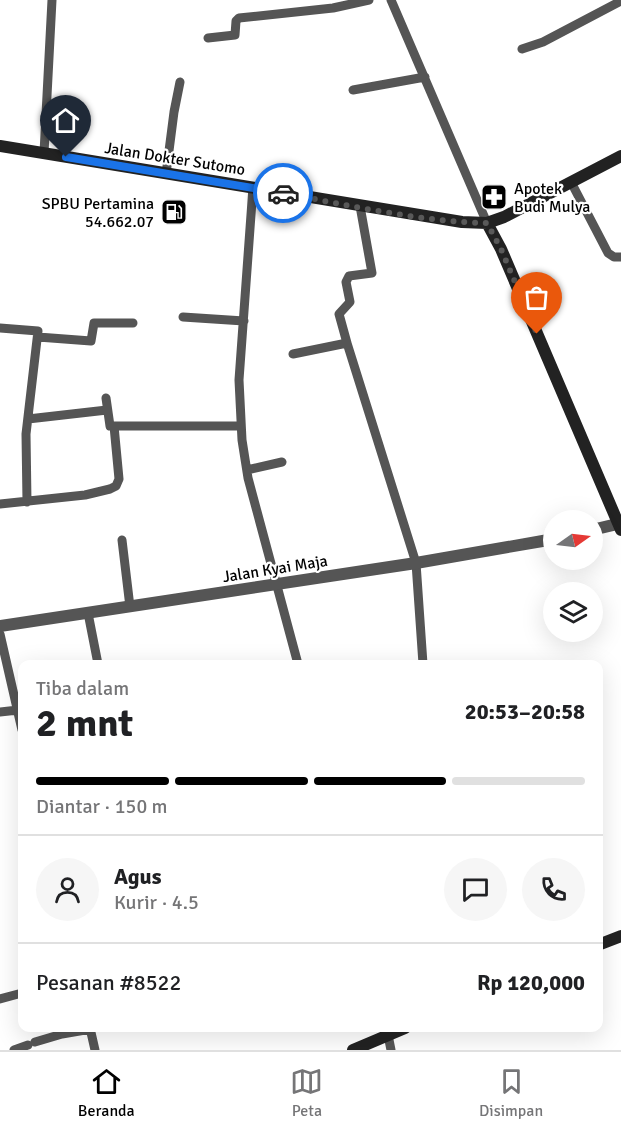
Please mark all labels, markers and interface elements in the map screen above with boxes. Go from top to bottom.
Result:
pin [40,95,91,157]
icon: home [49,104,82,137]
street label: Jalan Dokter Sutomo [103,138,247,180]
courier [253,163,313,223]
icon: car [267,177,300,210]
place label: Apotek Budi Mulya [514,179,590,217]
pharmacy icon: Apotek Budi Mulya [479,182,509,212]
place label: SPBU Pertamina 54.662.07 [42,194,154,232]
fuel station icon: SPBU Pertamina 54.662.07 [159,197,189,227]
pin [511,272,562,334]
icon: bag [520,281,553,314]
north arrow [543,510,603,570]
map controls [543,510,603,642]
street label: Jalan Kyai Maja [221,551,329,587]
button: layers [543,582,603,642]
text: Tiba dalam [36,676,129,701]
text: 20:53–20:58 [465,698,585,725]
text: 2 mnt [36,699,133,747]
text: Diantar · 150 m [36,794,168,819]
button: person [36,858,99,921]
button: chat [444,858,507,921]
button: phone [522,858,585,921]
text: Agus [114,863,161,890]
text: Kurir · 4.5 [114,890,199,915]
text: Pesanan #8522 [36,969,181,996]
text: Rp 120,000 [477,969,585,996]
tab: Beranda [78,1065,135,1121]
tab: Peta [290,1065,323,1121]
tab: Disimpan [479,1065,543,1121]

